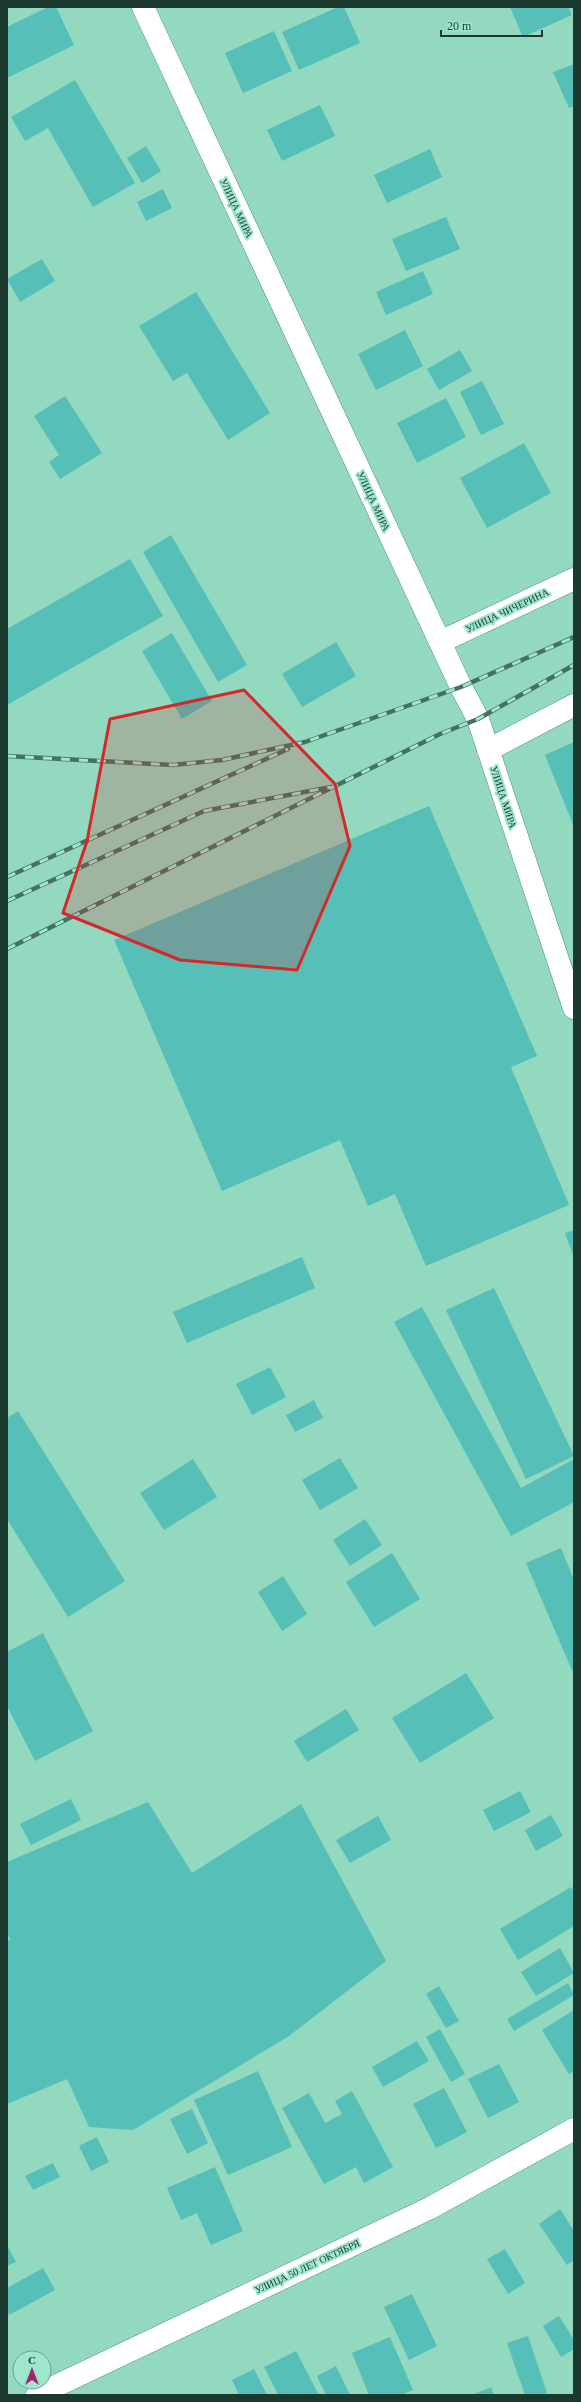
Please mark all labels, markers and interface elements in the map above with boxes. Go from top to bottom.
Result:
scale bar [441,12,542,38]
text: 20 m [447,19,472,33]
street label: УЛИЦА МИРА [218,177,255,240]
street label: УЛИЦА МИРА [355,470,392,533]
street label: УЛИЦА ЧИЧЕРИНА [464,586,551,635]
street label: УЛИЦА МИРА [488,765,519,830]
street label: УЛИЦА 50 ЛЕТ ОКТЯБРЯ [253,2237,362,2296]
north arrow [12,2350,52,2390]
text: С [28,2354,36,2366]

